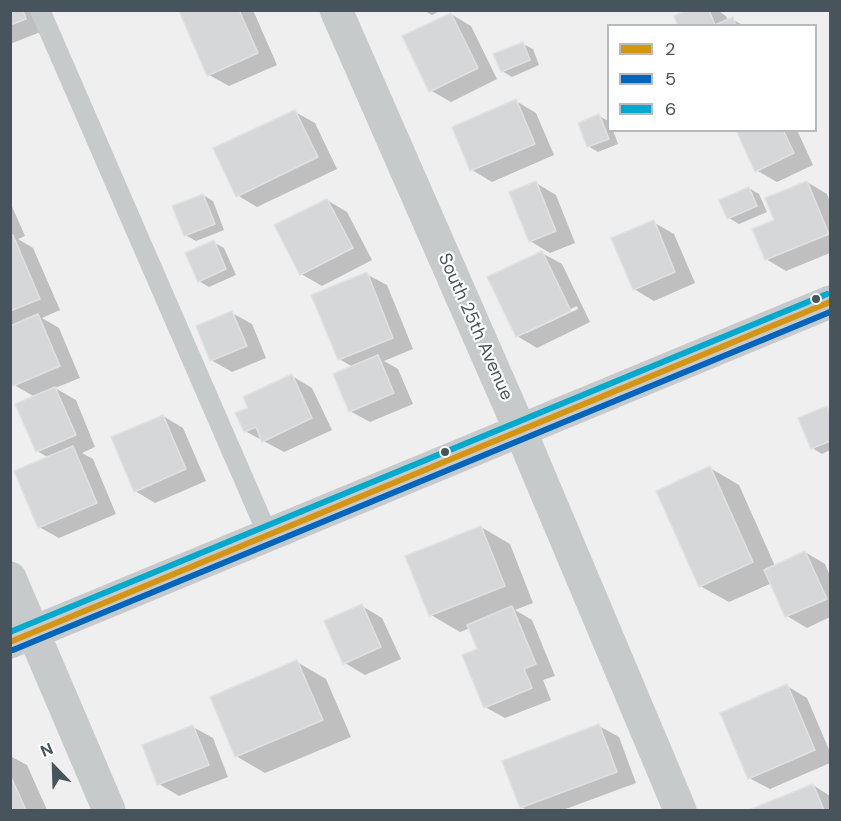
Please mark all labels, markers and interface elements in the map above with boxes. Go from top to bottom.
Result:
legend [607,24,817,132]
text: 2 [665,37,675,61]
text: 5 [665,67,676,91]
text: 6 [665,97,676,121]
street label: South 25th Avenue [433,250,517,404]
unlabelled marker [810,293,822,305]
unlabelled marker [439,446,451,458]
north arrow [24,737,84,797]
text: N [37,738,56,762]

